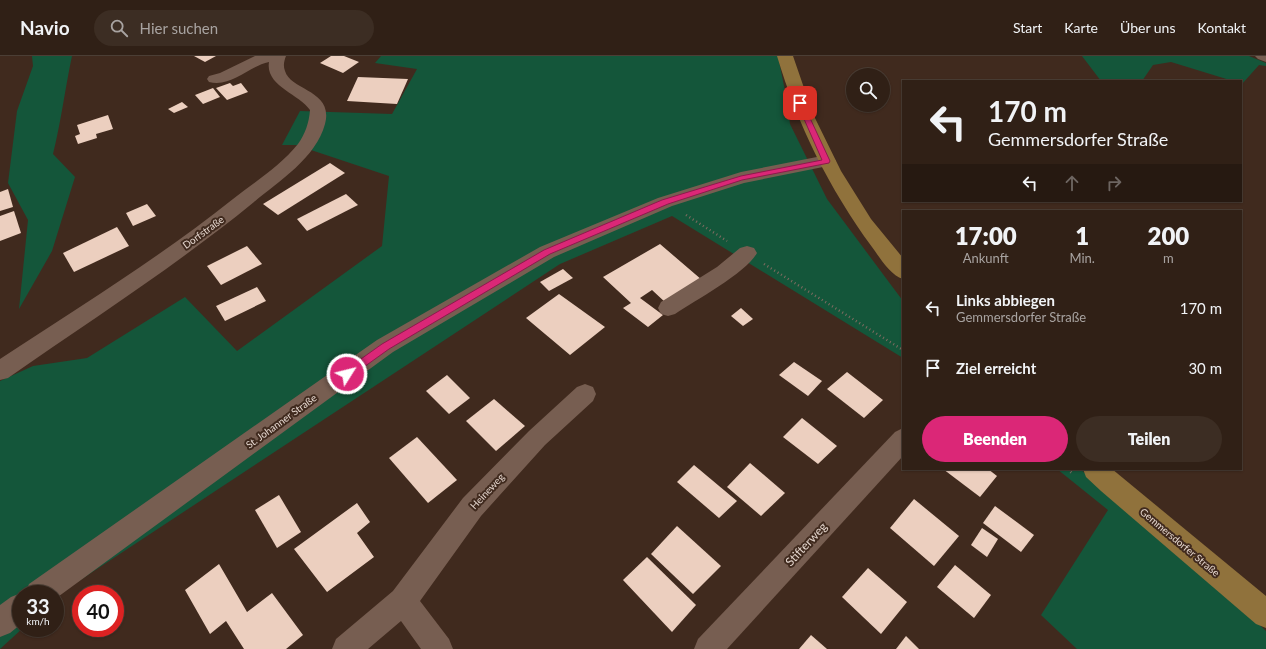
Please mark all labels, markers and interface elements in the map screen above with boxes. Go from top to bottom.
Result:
search box [94,10,374,46]
text: Navio [20,16,70,39]
icon: search [108,17,130,39]
text: Hier suchen [140,19,218,37]
text: Start [1013,19,1042,36]
text: Karte [1064,19,1098,36]
text: Über uns [1120,19,1175,36]
text: Kontakt [1197,19,1246,36]
map controls [846,68,890,112]
button: search [846,68,890,112]
pin [783,86,817,120]
icon: arrive [789,92,811,114]
text: 170 m [988,94,1067,128]
icon: left [922,96,974,148]
text: Gemmersdorfer Straße [988,128,1168,150]
icon: left [1019,172,1041,194]
icon: ahead [1061,172,1083,194]
icon: right [1103,172,1125,194]
street label: Dorfstraße [180,213,226,251]
text: 17:00 [955,221,1017,250]
text: 1 [1075,221,1089,250]
text: 200 [1148,221,1189,250]
text: Ankunft [963,250,1009,266]
text: Min. [1069,250,1095,266]
text: m [1163,250,1174,266]
text: Links abbiegen [956,291,1055,309]
icon: left [922,297,944,319]
text: 170 m [1180,299,1222,317]
text: Gemmersdorfer Straße [956,309,1086,325]
position arrow [326,353,368,395]
icon: arrive [922,357,944,379]
text: Ziel erreicht [956,359,1036,377]
text: 30 m [1188,359,1222,377]
street label: St. Johanner Straße [243,391,319,451]
button: Beenden [922,416,1068,462]
button: Teilen [1076,416,1222,462]
street label: Heineweg [468,471,506,511]
street label: Gemmersdorfer Straße [1138,505,1222,579]
street label: Stifterweg [782,519,830,569]
speed limit sign: 40 [72,585,124,637]
text: 33 [26,594,50,618]
text: km/h [26,615,50,627]

